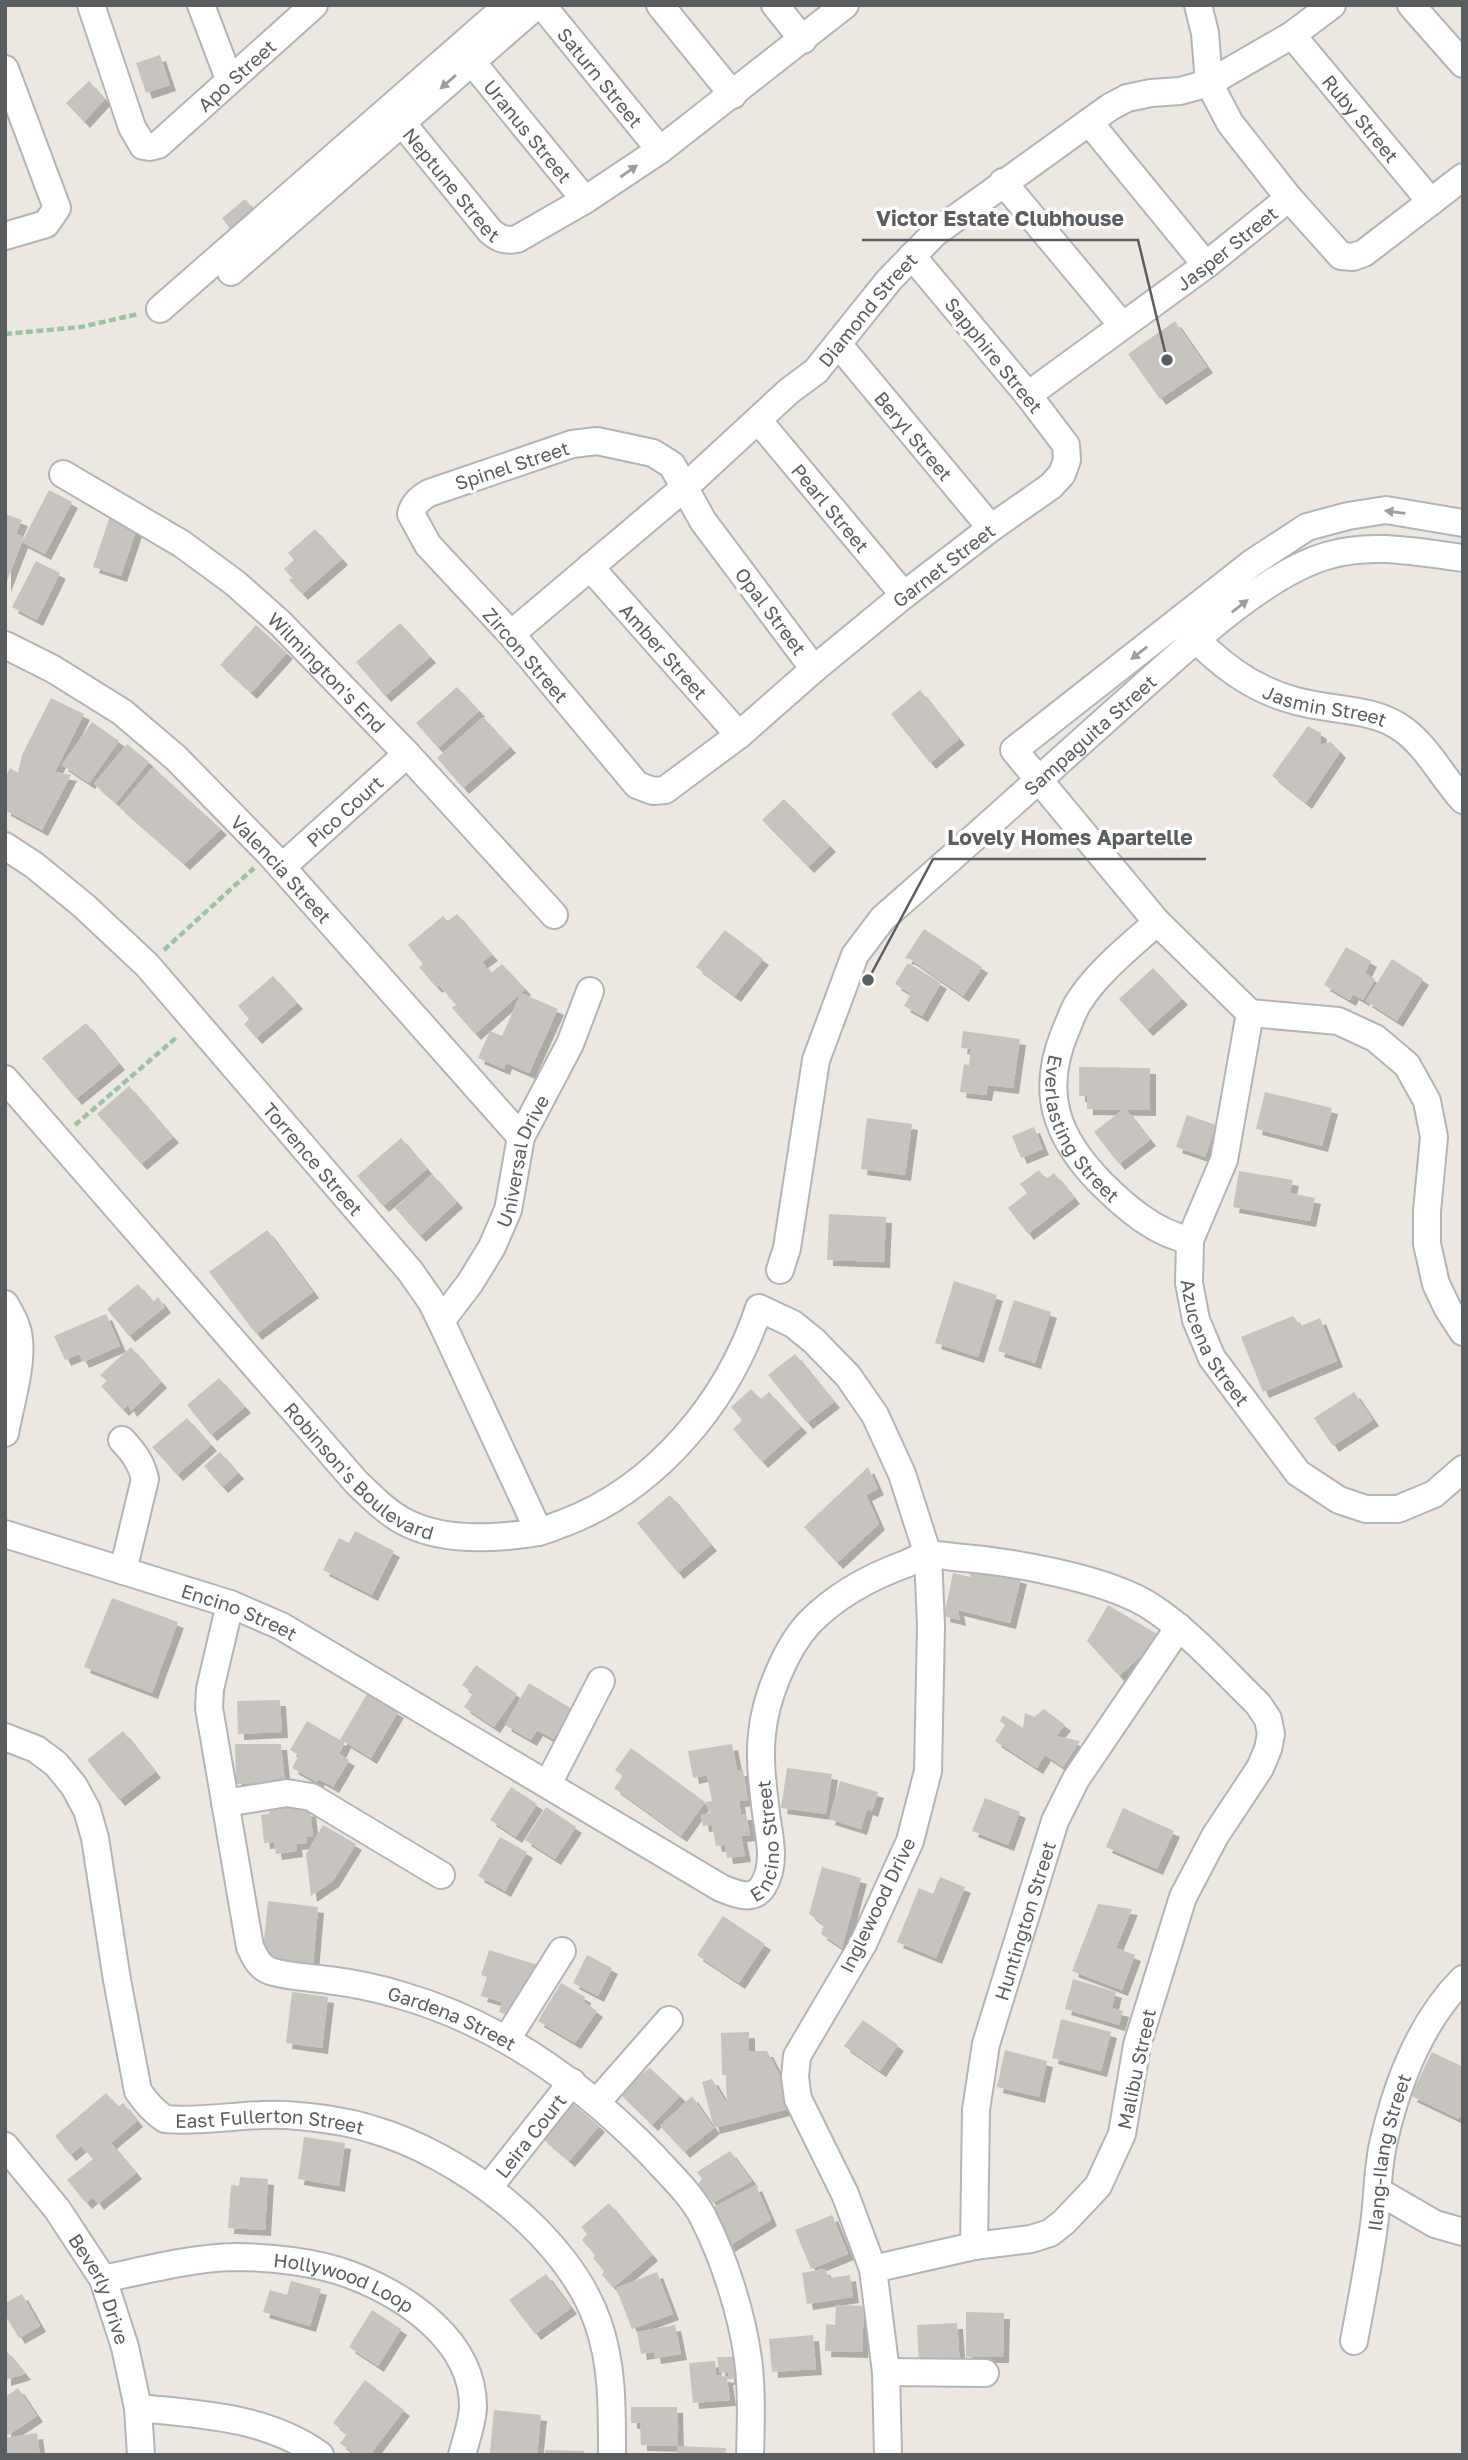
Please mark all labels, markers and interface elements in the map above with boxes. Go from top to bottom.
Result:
street label: Saturn Street [553,23,648,132]
street label: Apo Street [192,34,280,116]
street label: Ruby Street [1318,70,1404,167]
one-way arrow [439,74,457,90]
street label: Uranus Street [480,75,577,187]
street label: Neptune Street [399,123,505,246]
one-way arrow [620,164,638,178]
callout: Victor Estate Clubhouse [862,198,1138,240]
street label: Jasper Street [1171,201,1282,295]
text: Victor Estate Clubhouse [876,205,1124,231]
street label: Diamond Street [813,247,921,371]
street label: Sapphire Street [940,292,1048,418]
street label: Beryl Street [870,386,958,485]
street label: Spinel Street [452,436,572,494]
street label: Pearl Street [787,458,875,557]
one-way arrow [1384,507,1406,518]
street label: Garnet Street [887,518,999,612]
street label: Opal Street [731,563,811,659]
street label: Amber Street [616,598,713,704]
one-way arrow [1230,599,1249,613]
street label: Zircon Street [479,603,573,707]
street label: Wilmington's End [264,607,391,737]
one-way arrow [1130,645,1147,660]
street label: Sampaguita Street [1019,669,1160,800]
street label: Jasmin Street [1260,679,1390,730]
street label: Pico Court [301,770,387,851]
street label: Valencia Street [227,810,337,927]
callout: Lovely Homes Apartelle [933,817,1206,859]
text: Lovely Homes Apartelle [947,824,1193,850]
street label: Everlasting Street [1042,1053,1125,1207]
street label: Universal Drive [491,1090,553,1231]
street label: Torrence Street [259,1098,368,1220]
street label: Azucena Street [1177,1277,1255,1410]
street label: Robinson's Boulevard [280,1397,437,1544]
street label: Encino Street [179,1578,302,1645]
street label: Encino Street [745,1779,783,1906]
street label: Inglewood Drive [834,1834,920,1976]
street label: Huntington Street [989,1838,1060,2003]
street label: Gardena Street [385,1981,521,2055]
street label: Malibu Street [1112,2007,1160,2131]
street label: Ilang-Ilang Street [1362,2070,1415,2233]
street label: Leira Court [490,2089,570,2182]
street label: East Fullerton Street [175,2103,367,2138]
street label: Beverly Drive [64,2229,135,2347]
street label: Hollywood Loop [272,2247,418,2317]

